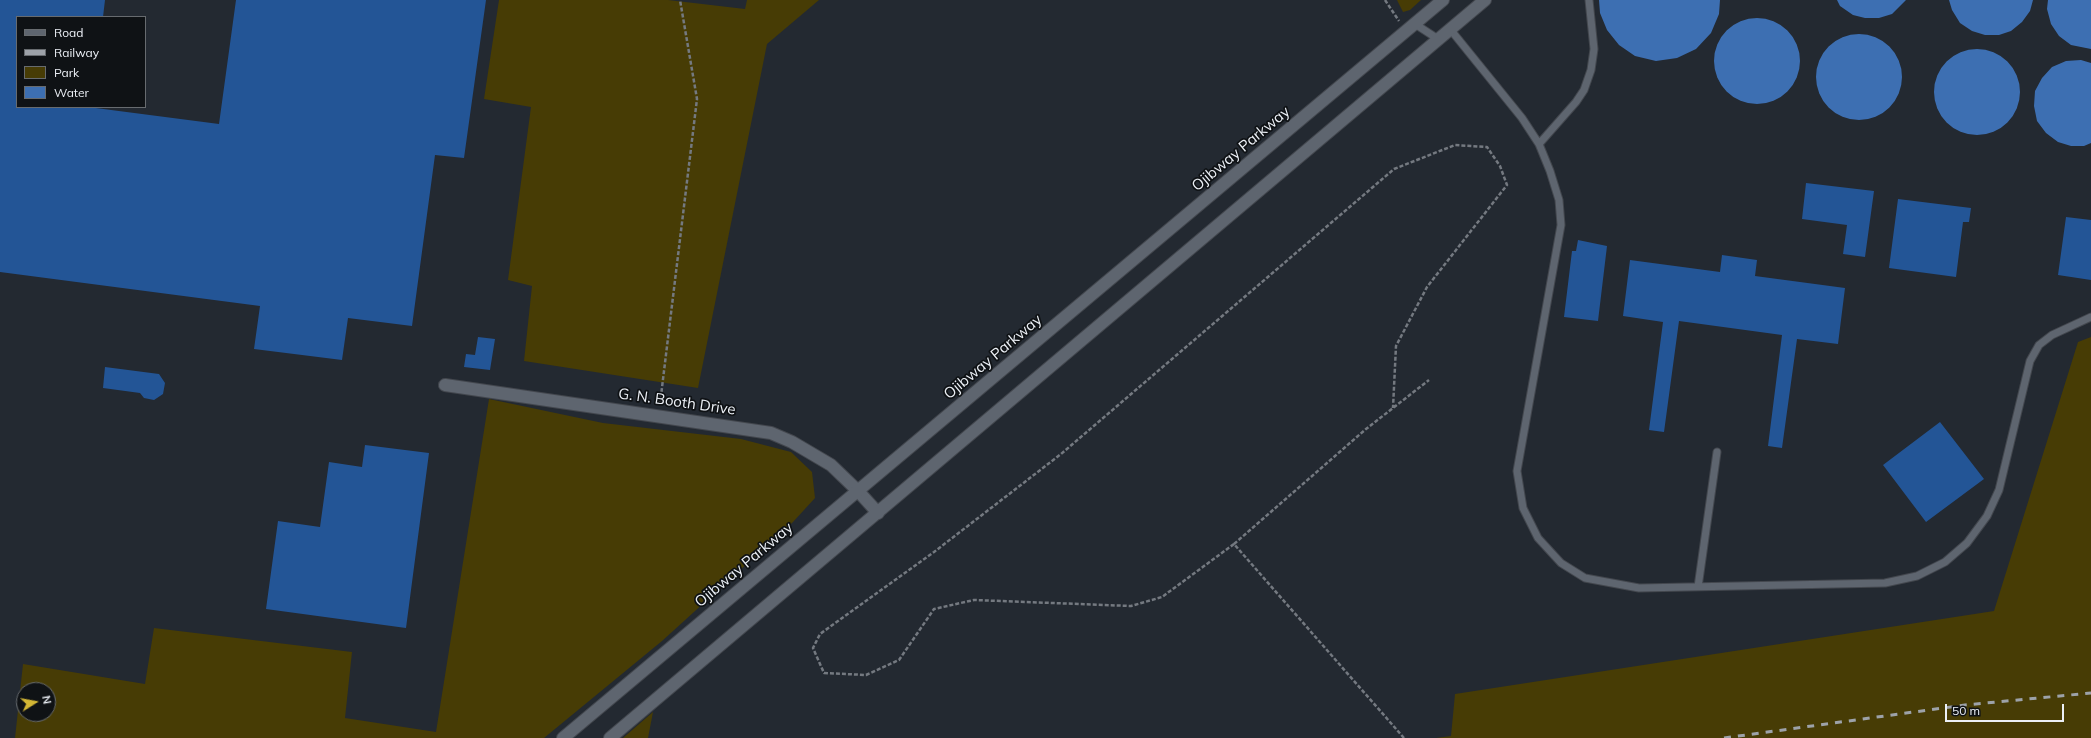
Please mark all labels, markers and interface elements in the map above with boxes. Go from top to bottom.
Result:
legend [16,16,146,108]
text: Road [54,25,83,40]
text: Railway [54,45,99,60]
text: Park [54,65,79,80]
text: Water [54,85,89,100]
street label: Ojibway Parkway [1188,103,1294,195]
street label: Ojibway Parkway [940,311,1046,403]
street label: G. N. Booth Drive [617,385,737,419]
street label: Ojibway Parkway [691,519,797,611]
north arrow [16,682,56,722]
text: N [39,694,54,705]
scale bar [1947,696,2066,722]
text: 50 m [1952,703,1980,718]

